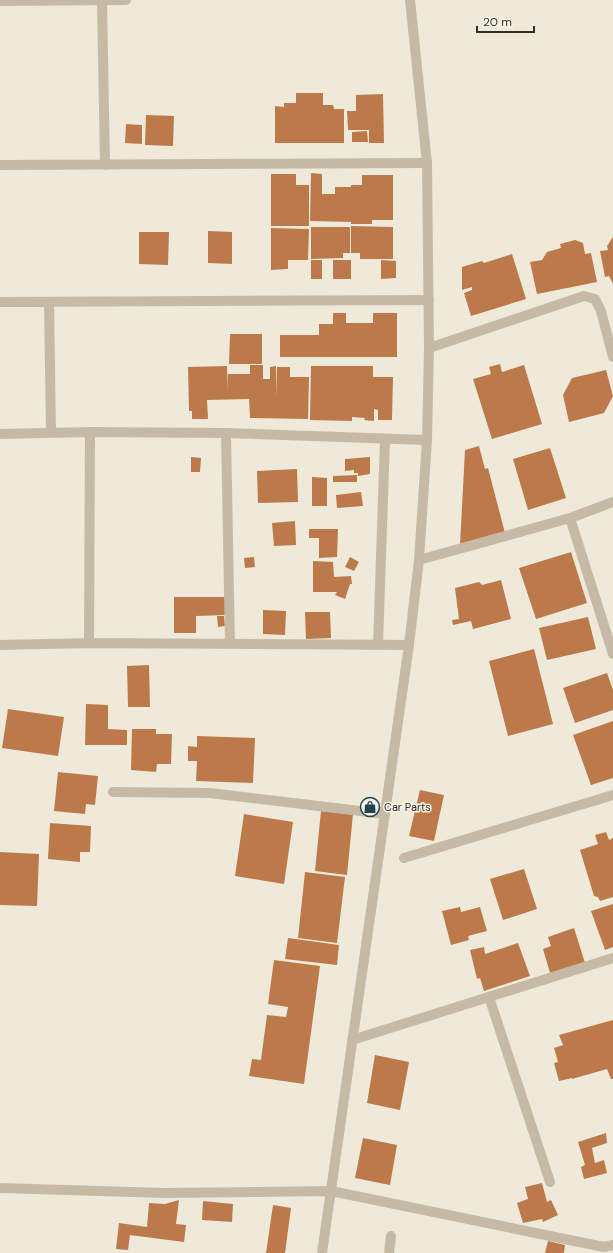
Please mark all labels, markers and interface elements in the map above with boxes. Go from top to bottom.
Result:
scale bar [477,8,534,34]
text: 20 m [483,14,512,30]
shop icon: Car Parts [359,796,381,818]
place label: Car Parts [384,800,431,814]

